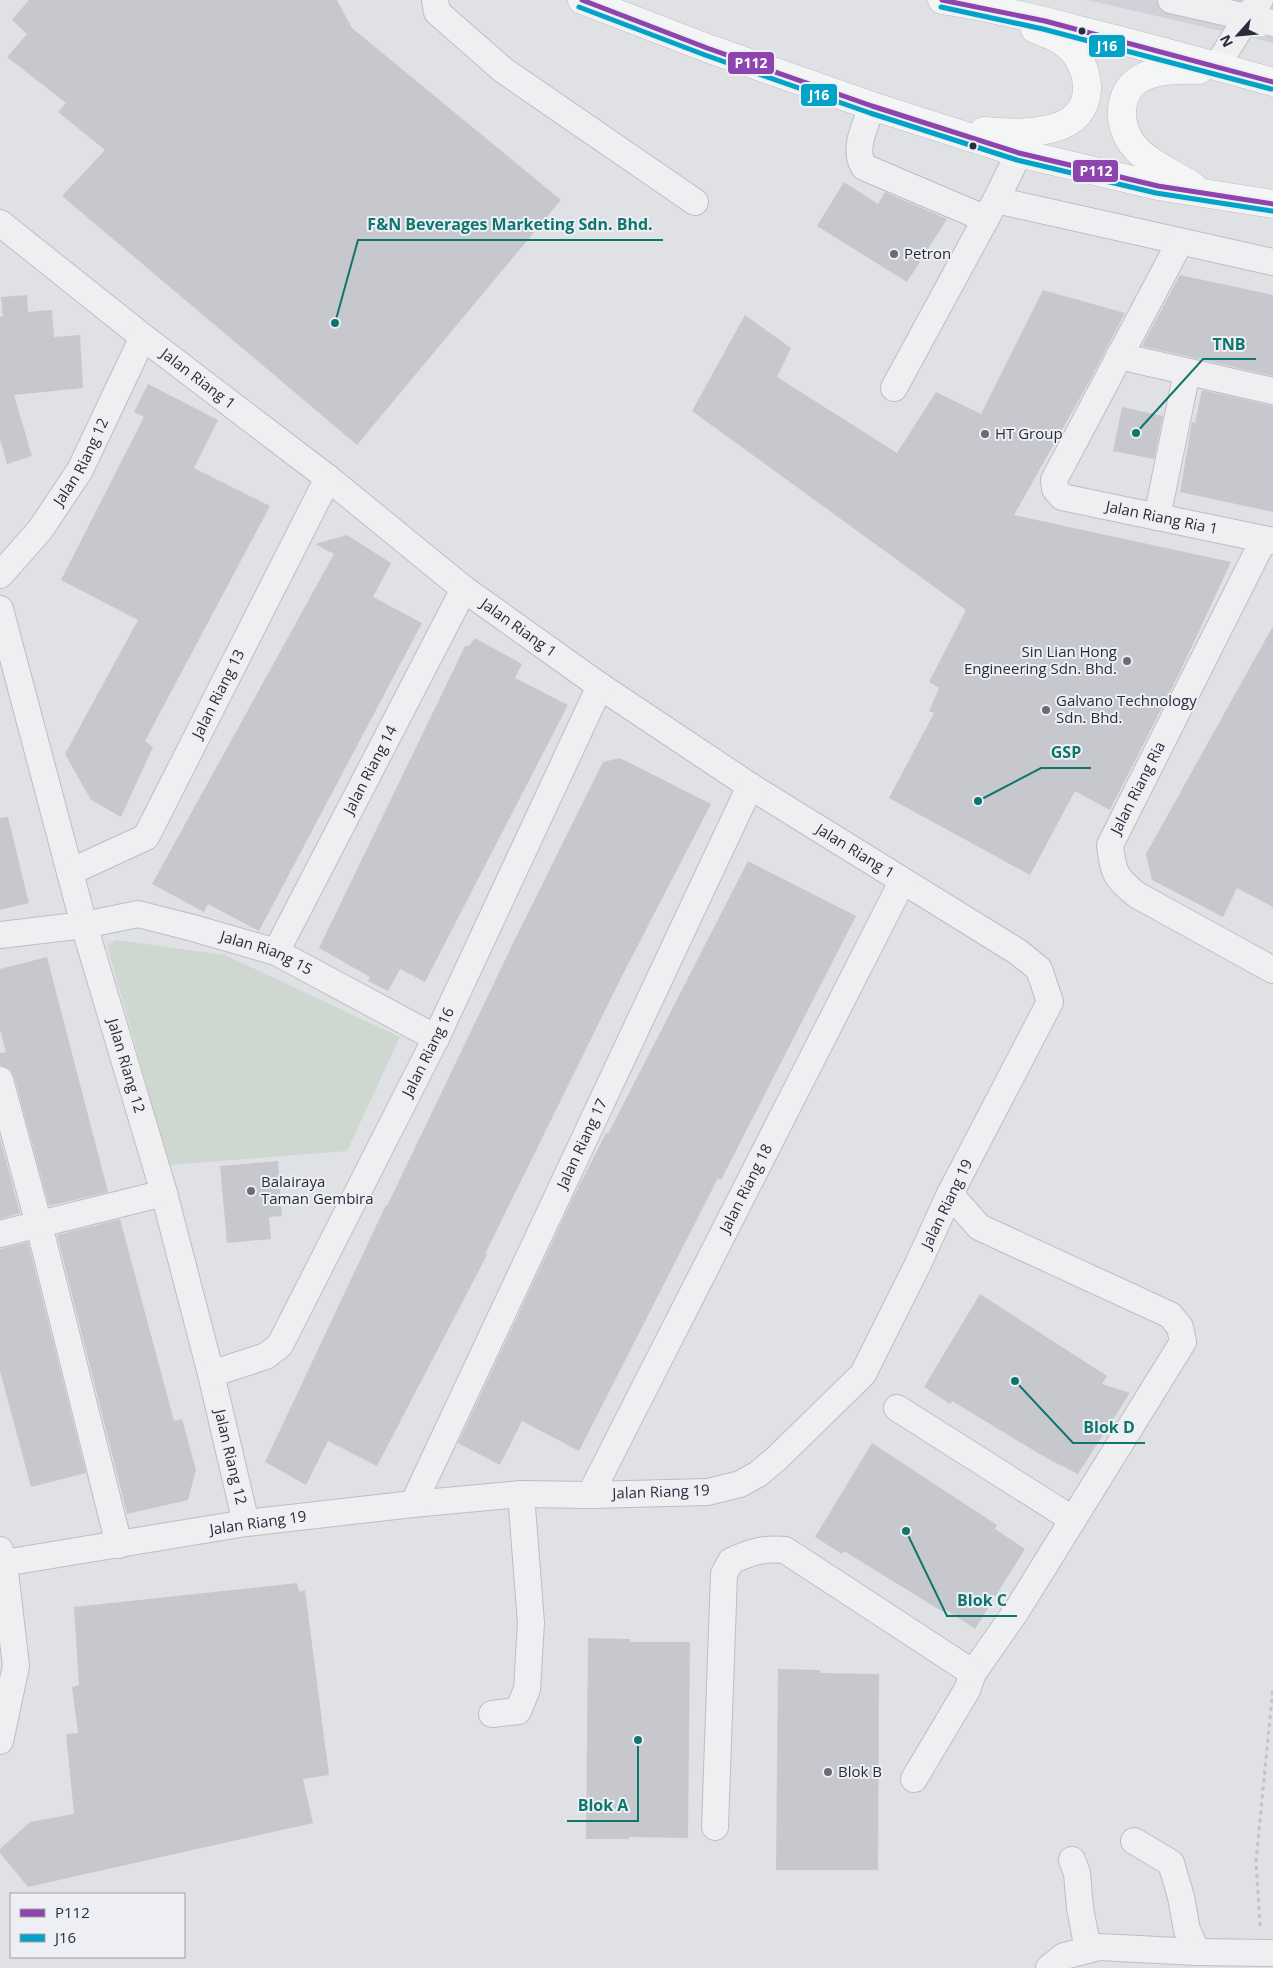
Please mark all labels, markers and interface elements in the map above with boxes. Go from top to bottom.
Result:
north arrow [1213,10,1263,60]
unlabelled marker [1077,26,1087,36]
text: N [1215,32,1237,51]
line badge: J16 [1088,34,1126,58]
text: J16 [1095,36,1117,55]
line badge: P112 [727,51,775,75]
text: P112 [735,53,767,72]
line badge: J16 [800,83,838,107]
text: J16 [807,85,829,104]
unlabelled marker [968,141,978,151]
line badge: P112 [1072,159,1119,183]
text: P112 [1080,161,1112,180]
callout: F&N Beverages Marketing Sdn. Bhd. [358,209,663,240]
text: F&N Beverages Marketing Sdn. Bhd. [367,213,653,235]
place label: Petron [904,243,951,263]
marker: Petron [888,248,900,260]
callout: TNB [1203,328,1256,359]
text: TNB [1212,333,1246,355]
street label: Jalan Riang 1 [156,342,240,413]
street label: Jalan Riang 12 [47,414,112,511]
place label: HT Group [995,423,1063,443]
marker: HT Group [979,428,991,440]
street label: Jalan Riang Ria 1 [1102,495,1220,538]
street label: Jalan Riang 1 [475,592,561,661]
place label: Sin Lian Hong Engineering Sdn. Bhd. [964,641,1117,678]
street label: Jalan Riang 13 [186,646,249,743]
marker: Sin Lian Hong Engineering Sdn. Bhd. [1121,655,1133,667]
place label: Galvano Technology Sdn. Bhd. [1056,690,1197,727]
marker: Galvano Technology Sdn. Bhd. [1040,704,1052,716]
street label: Jalan Riang 14 [337,721,401,819]
callout: GSP [1041,737,1091,768]
street label: Jalan Riang Ria [1104,738,1169,839]
text: GSP [1051,741,1081,763]
street label: Jalan Riang 1 [811,817,899,882]
street label: Jalan Riang 15 [216,925,316,979]
street label: Jalan Riang 16 [396,1004,458,1102]
street label: Jalan Riang 12 [103,1014,151,1115]
street label: Jalan Riang 17 [551,1095,611,1193]
street label: Jalan Riang 18 [713,1140,776,1238]
street label: Jalan Riang 19 [915,1155,976,1253]
place label: Balairaya Taman Gembira [261,1171,374,1208]
marker: Balairaya Taman Gembira [245,1185,257,1197]
street label: Jalan Riang 12 [210,1405,252,1507]
callout: Blok D [1073,1412,1145,1443]
text: Blok D [1083,1416,1135,1438]
street label: Jalan Riang 19 [610,1479,710,1503]
street label: Jalan Riang 19 [206,1505,307,1539]
callout: Blok C [947,1585,1017,1616]
text: Blok C [957,1589,1007,1611]
place label: Blok B [838,1761,882,1781]
marker: Blok B [822,1766,834,1778]
callout: Blok A [567,1790,638,1821]
text: Blok A [578,1794,629,1816]
legend [10,1893,185,1958]
text: P112 [55,1902,90,1922]
text: J16 [53,1927,76,1947]

